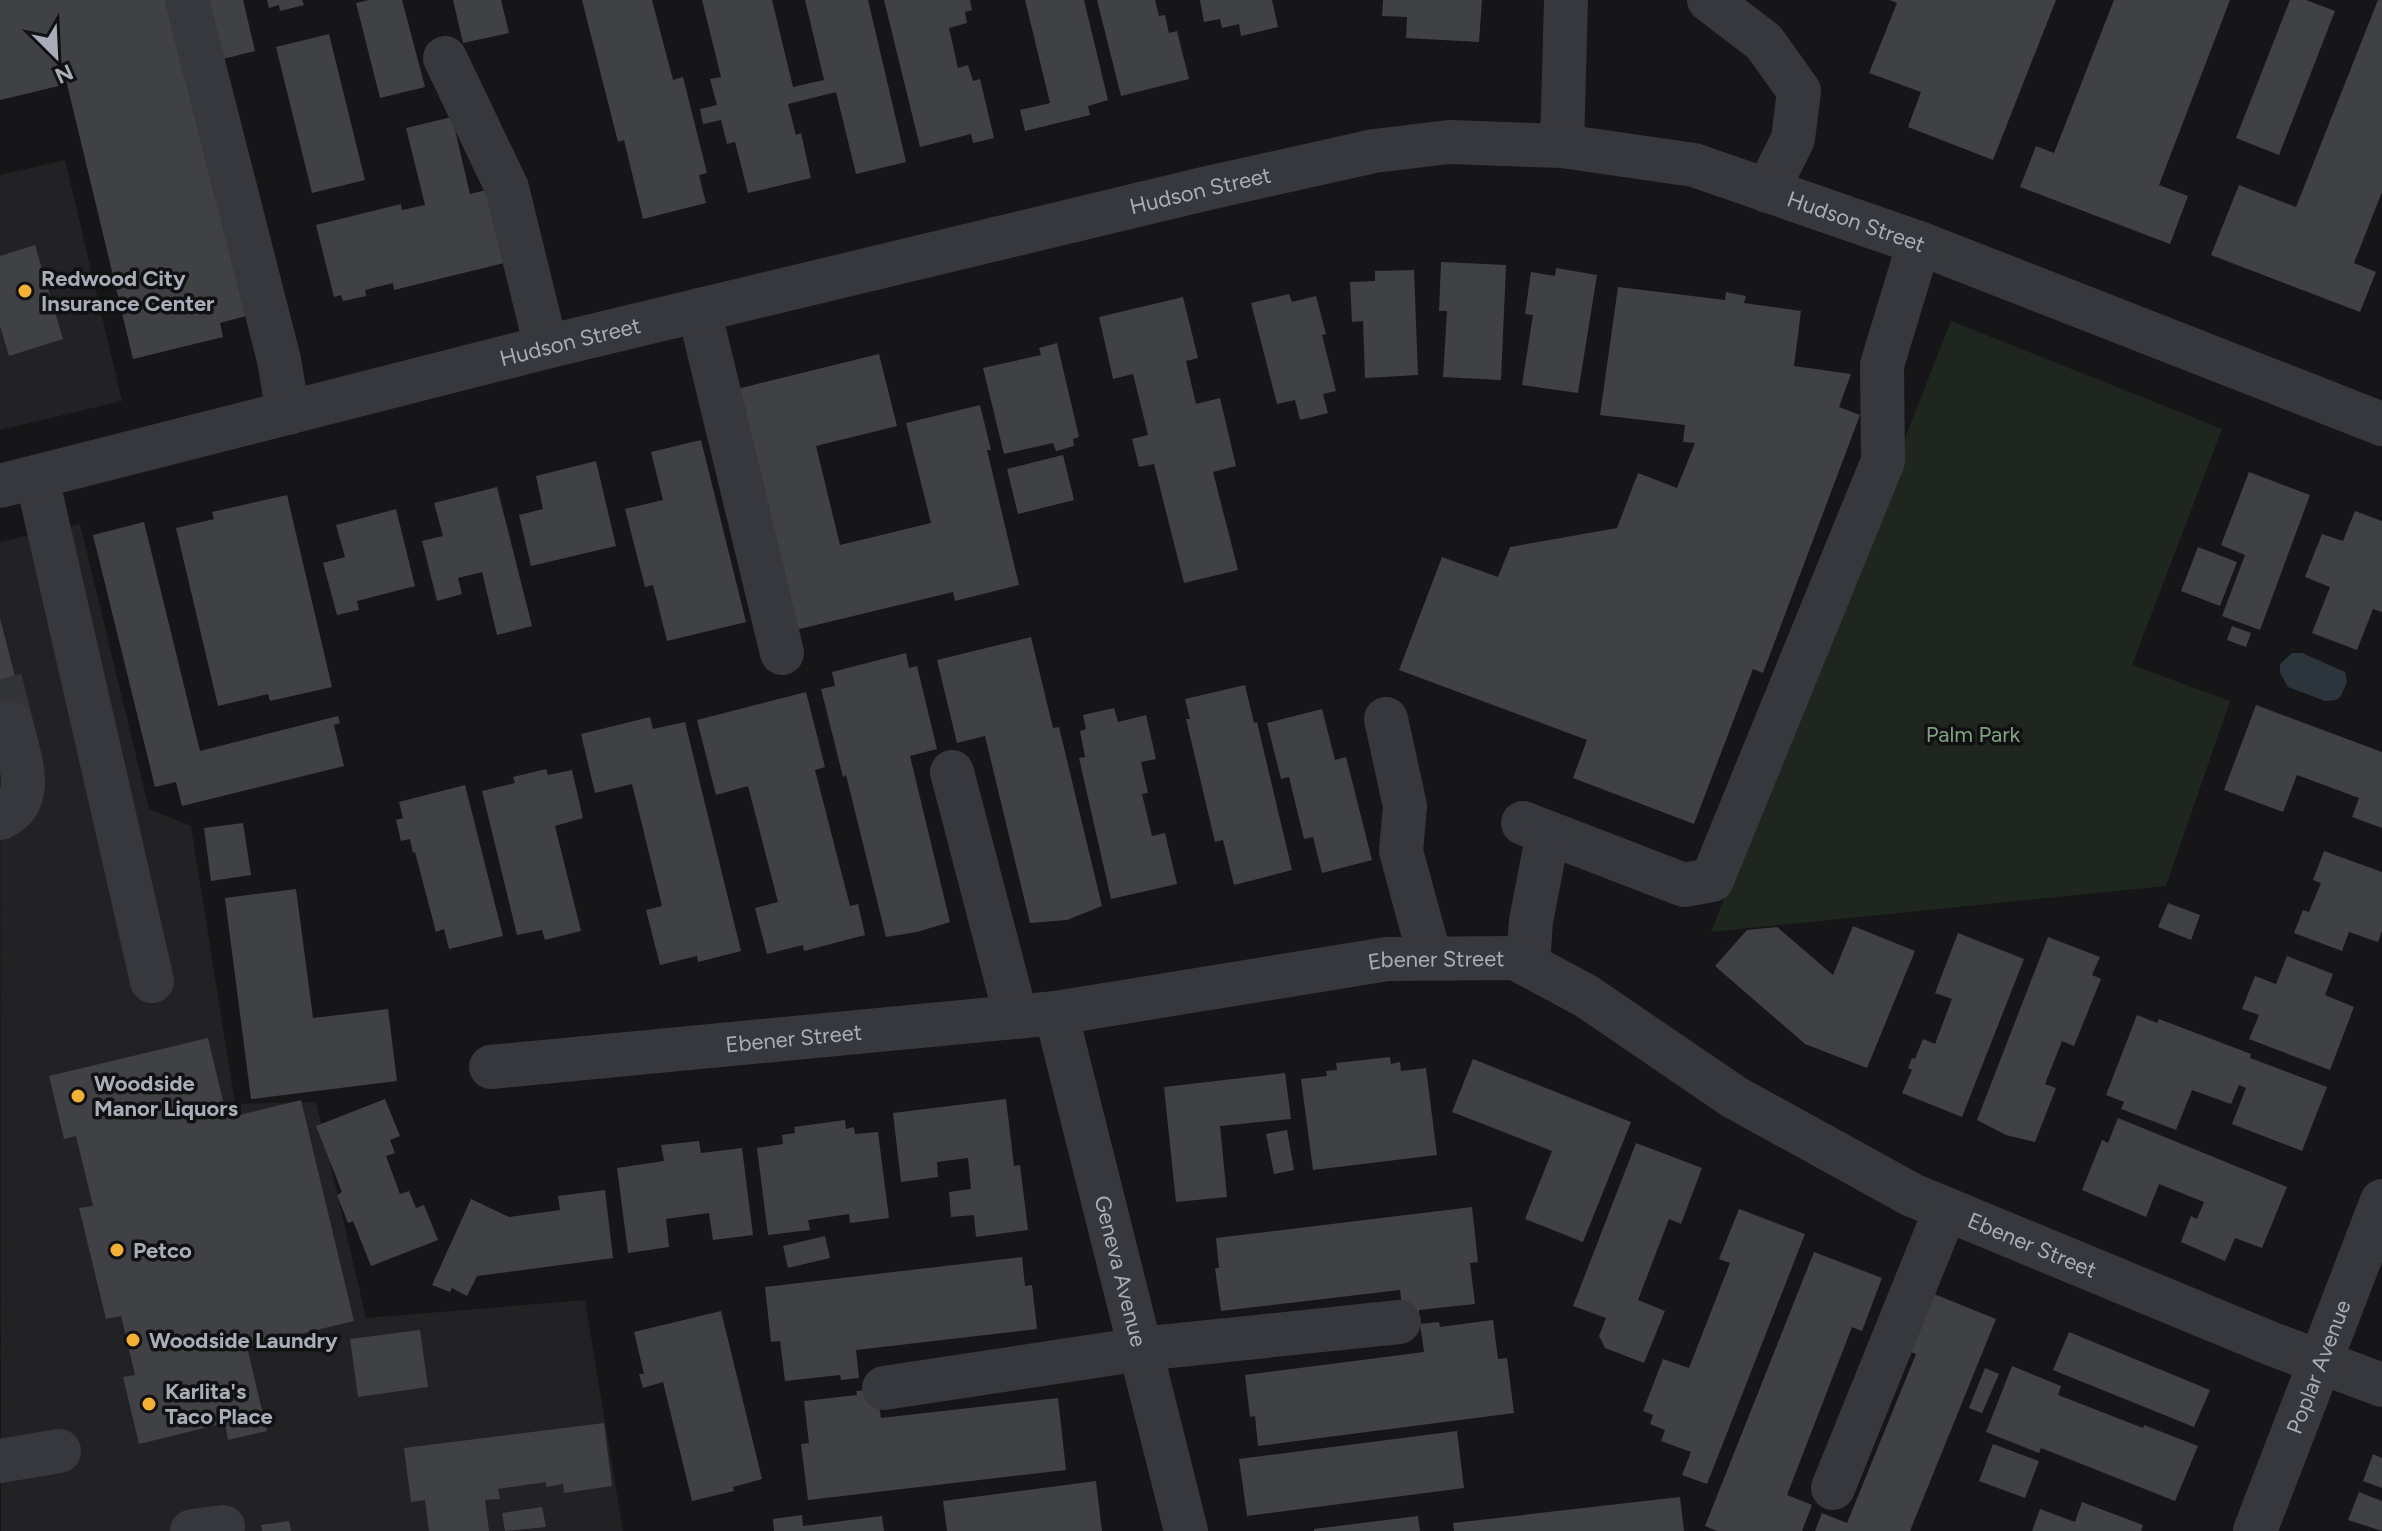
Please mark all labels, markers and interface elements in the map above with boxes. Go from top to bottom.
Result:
north arrow [16,16,96,96]
text: N [51,58,77,90]
street label: Hudson Street [1127,161,1273,220]
street label: Hudson Street [1784,185,1929,258]
place label: Redwood City Insurance Center [41,265,215,317]
marker: Redwood City Insurance Center [16,282,34,300]
street label: Hudson Street [497,311,643,372]
park label: Palm Park [1926,721,2021,748]
street label: Ebener Street [1366,945,1505,975]
street label: Ebener Street [724,1018,863,1058]
place label: Woodside Manor Liquors [94,1070,238,1122]
marker: Woodside Manor Liquors [69,1087,87,1105]
street label: Geneva Avenue [1089,1193,1153,1349]
street label: Ebener Street [1964,1206,2101,1283]
place label: Petco [133,1237,192,1264]
marker: Petco [108,1241,126,1259]
street label: Poplar Avenue [2280,1296,2356,1438]
place label: Woodside Laundry [149,1327,338,1354]
marker: Woodside Laundry [124,1331,142,1349]
place label: Karlita's Taco Place [165,1378,273,1430]
marker: Karlita's Taco Place [140,1395,158,1413]

